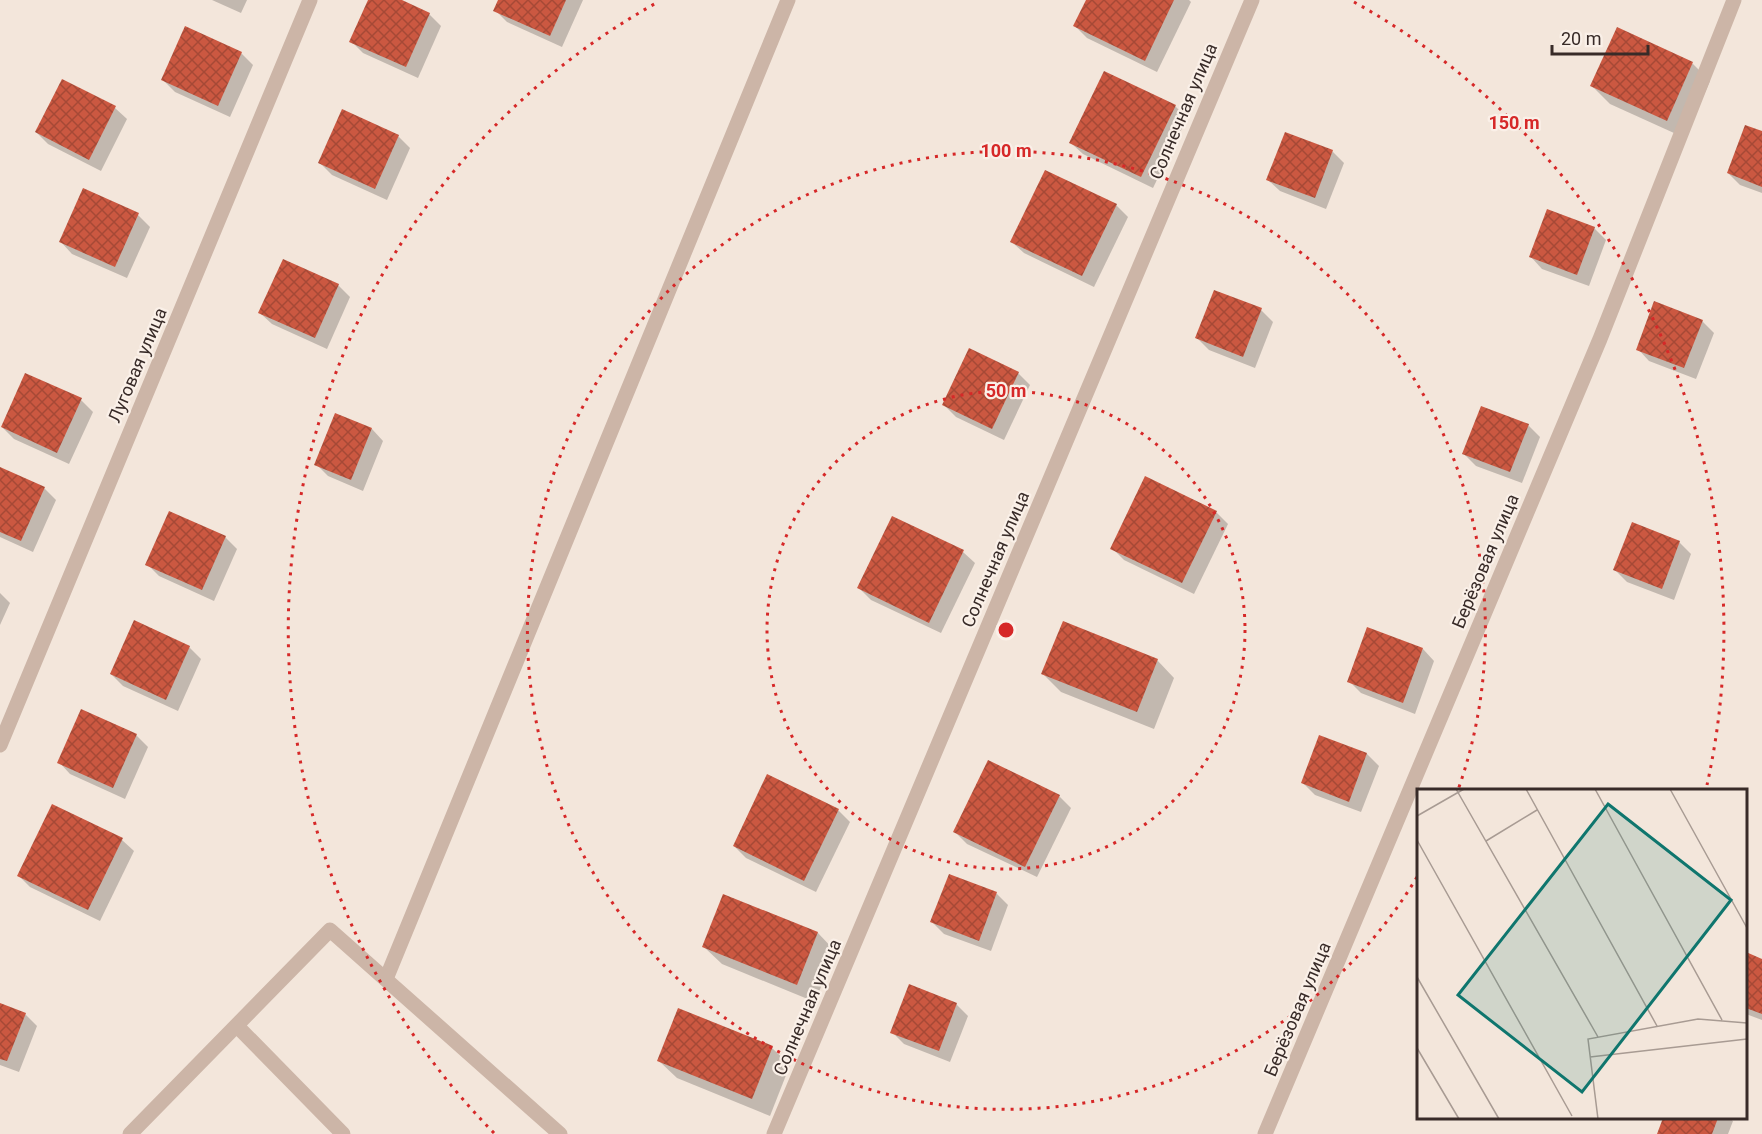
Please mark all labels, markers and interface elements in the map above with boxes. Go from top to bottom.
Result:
scale bar [1552,18,1648,56]
text: 20 m [1561,28,1601,49]
street label: Солнечная улица [1145,40,1221,182]
text: 150 m [1488,112,1540,133]
text: 100 m [980,140,1032,161]
street label: Луговая улица [103,304,171,426]
text: 50 m [986,380,1026,401]
street label: Солнечная улица [957,488,1033,630]
street label: Берёзовая улица [1447,491,1523,631]
centre of rings [996,620,1016,640]
inset map [1417,789,1747,1119]
street label: Солнечная улица [769,936,845,1078]
street label: Берёзовая улица [1259,939,1335,1079]

